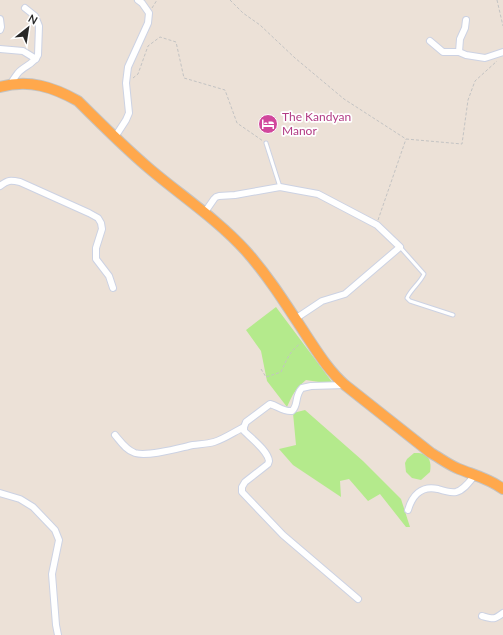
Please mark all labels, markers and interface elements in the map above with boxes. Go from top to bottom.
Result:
north arrow [8,8,48,48]
text: N [26,11,40,27]
place label: The Kandyan Manor [282,109,351,138]
hotel icon: The Kandyan Manor [257,113,279,135]

